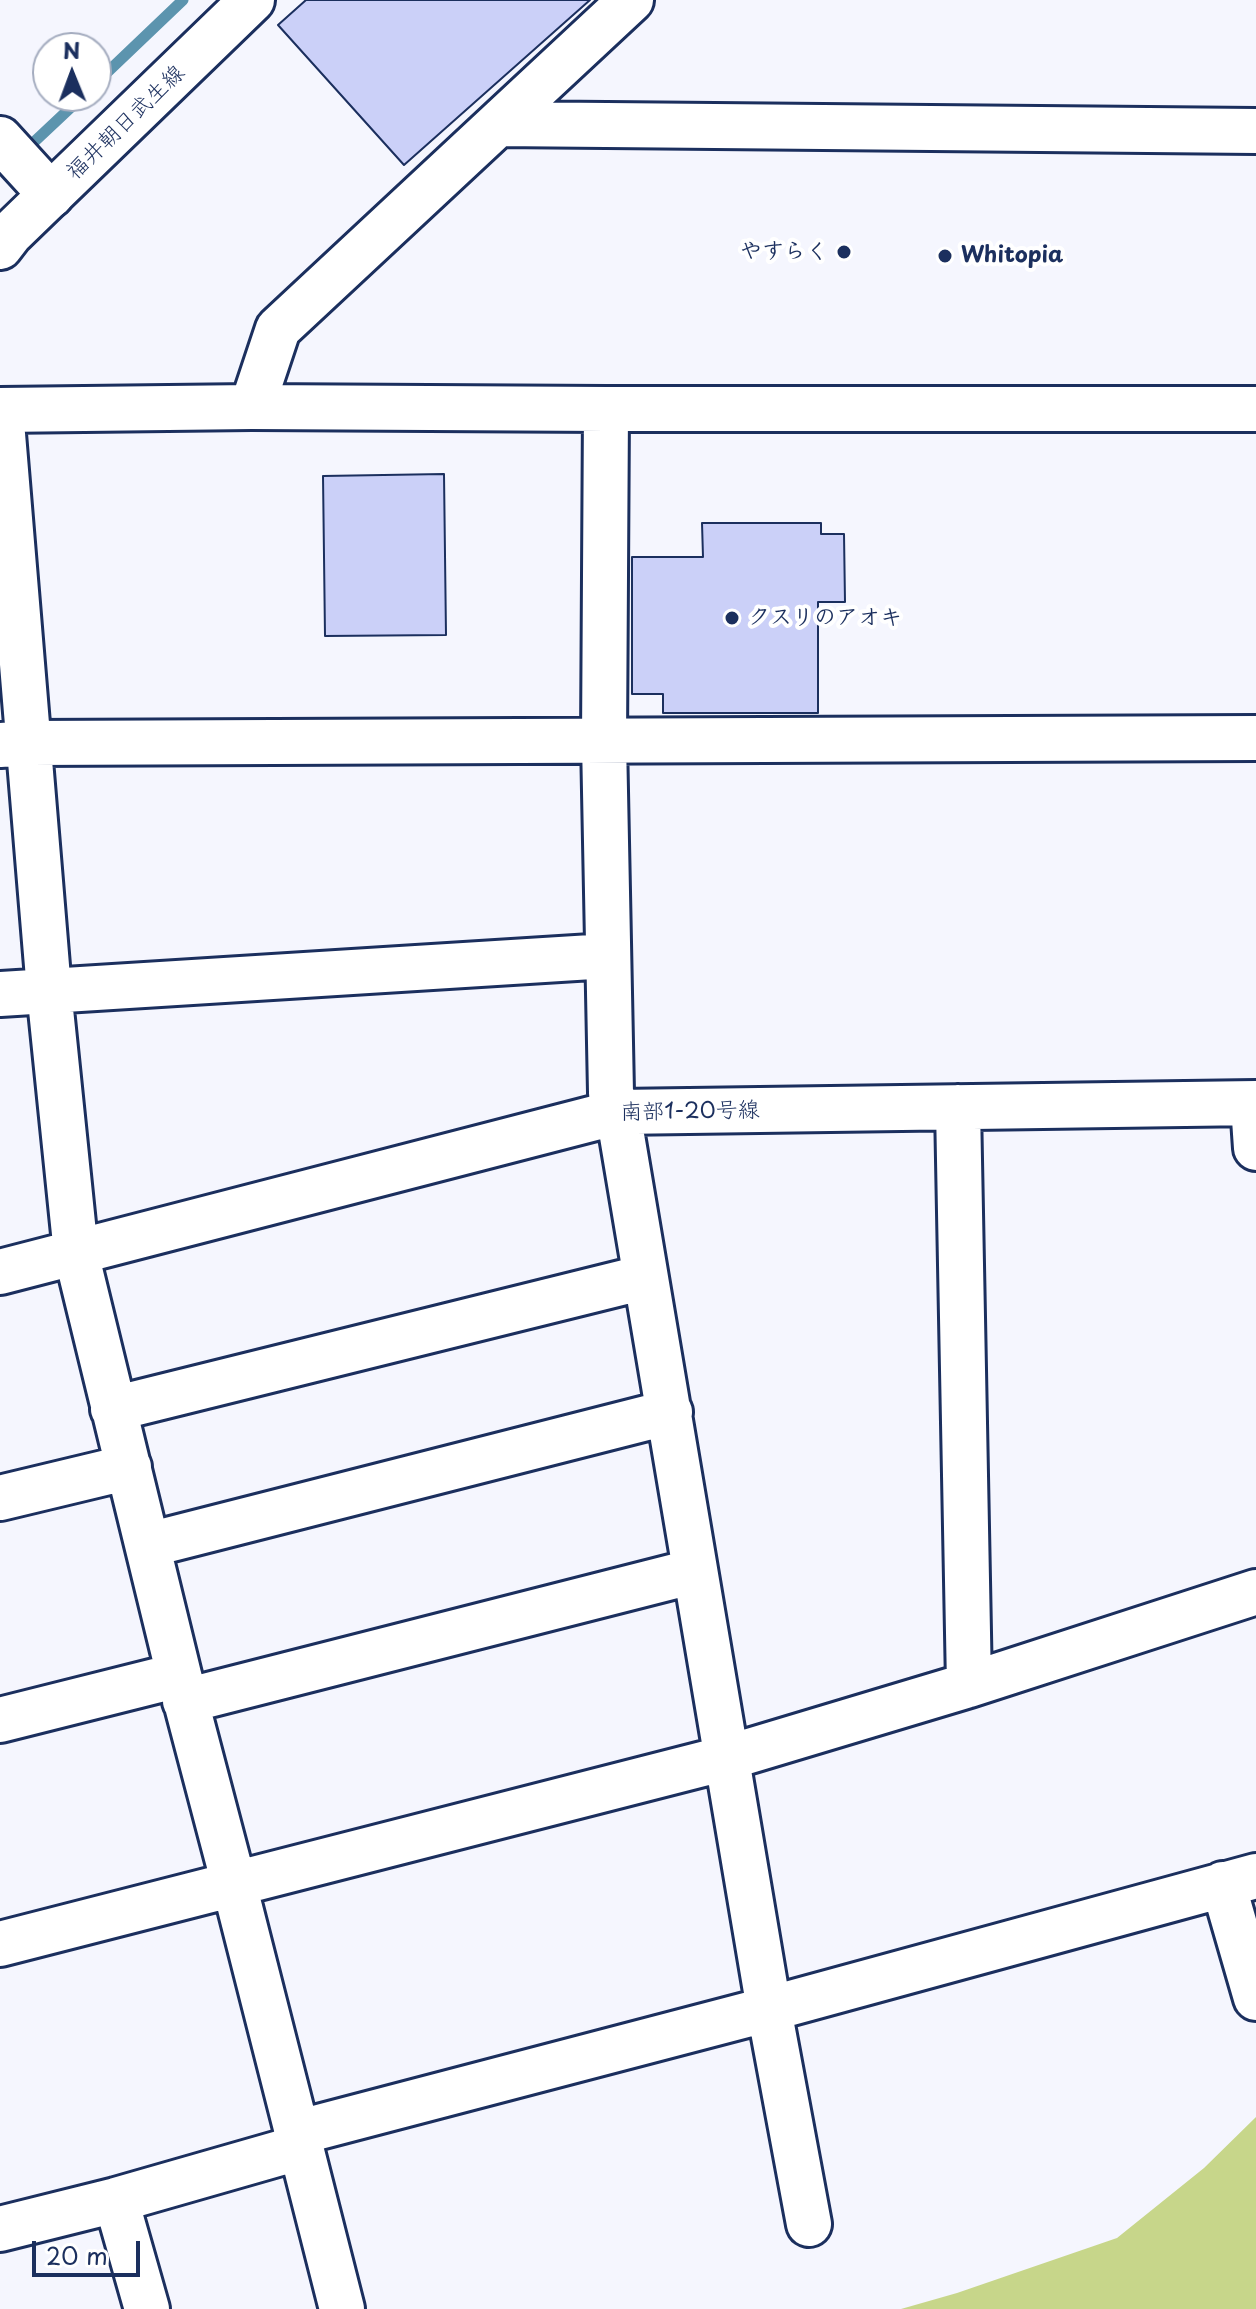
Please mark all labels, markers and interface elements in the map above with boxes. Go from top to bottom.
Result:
north arrow [32,32,112,112]
text: N [63,33,81,66]
street label: 福井朝日武生線 [61,60,191,186]
place label: やすらく [740,239,828,265]
marker: やすらく [835,243,853,261]
place label: Whitopia [961,243,1063,269]
marker: Whitopia [936,247,954,265]
place label: クスリのアオキ [748,605,902,631]
marker: クスリのアオキ [723,609,741,627]
street label: 南部1-20号線 [620,1098,760,1126]
scale bar [36,2225,144,2275]
text: 20 m [46,2237,108,2273]

